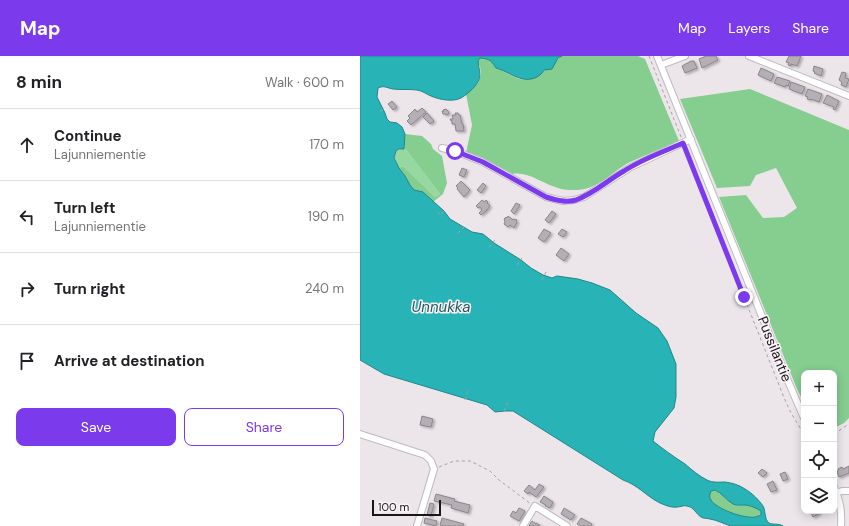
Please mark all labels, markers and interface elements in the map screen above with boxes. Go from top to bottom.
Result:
text: Map [20,16,60,41]
text: Map [678,19,706,37]
text: Layers [728,19,770,37]
text: Share [792,19,829,37]
text: 8 min [16,71,62,93]
text: Walk · 600 m [265,74,344,91]
text: Continue [54,126,122,146]
icon: ahead [16,134,38,156]
text: 170 m [309,136,344,153]
route start [446,142,464,160]
text: Lajunniementie [54,146,146,163]
text: Turn left [54,198,115,218]
icon: left [16,206,38,228]
text: 190 m [308,208,344,225]
text: Lajunniementie [54,218,146,235]
icon: right [16,278,38,300]
text: Turn right [54,279,125,299]
text: 240 m [305,280,344,297]
route end [735,288,753,306]
water label: Unnukka [412,297,470,317]
street label: Pussilantie [754,314,796,384]
icon: arrive [16,350,38,372]
text: Arrive at destination [54,351,205,371]
map controls [801,370,837,514]
button: + [801,370,837,406]
button: − [801,406,837,442]
button: Save [16,408,176,446]
button: Share [184,408,344,446]
button: locate [801,442,837,478]
button: layers [801,478,837,514]
scale bar [372,498,441,517]
text: 100 m [378,500,409,514]

